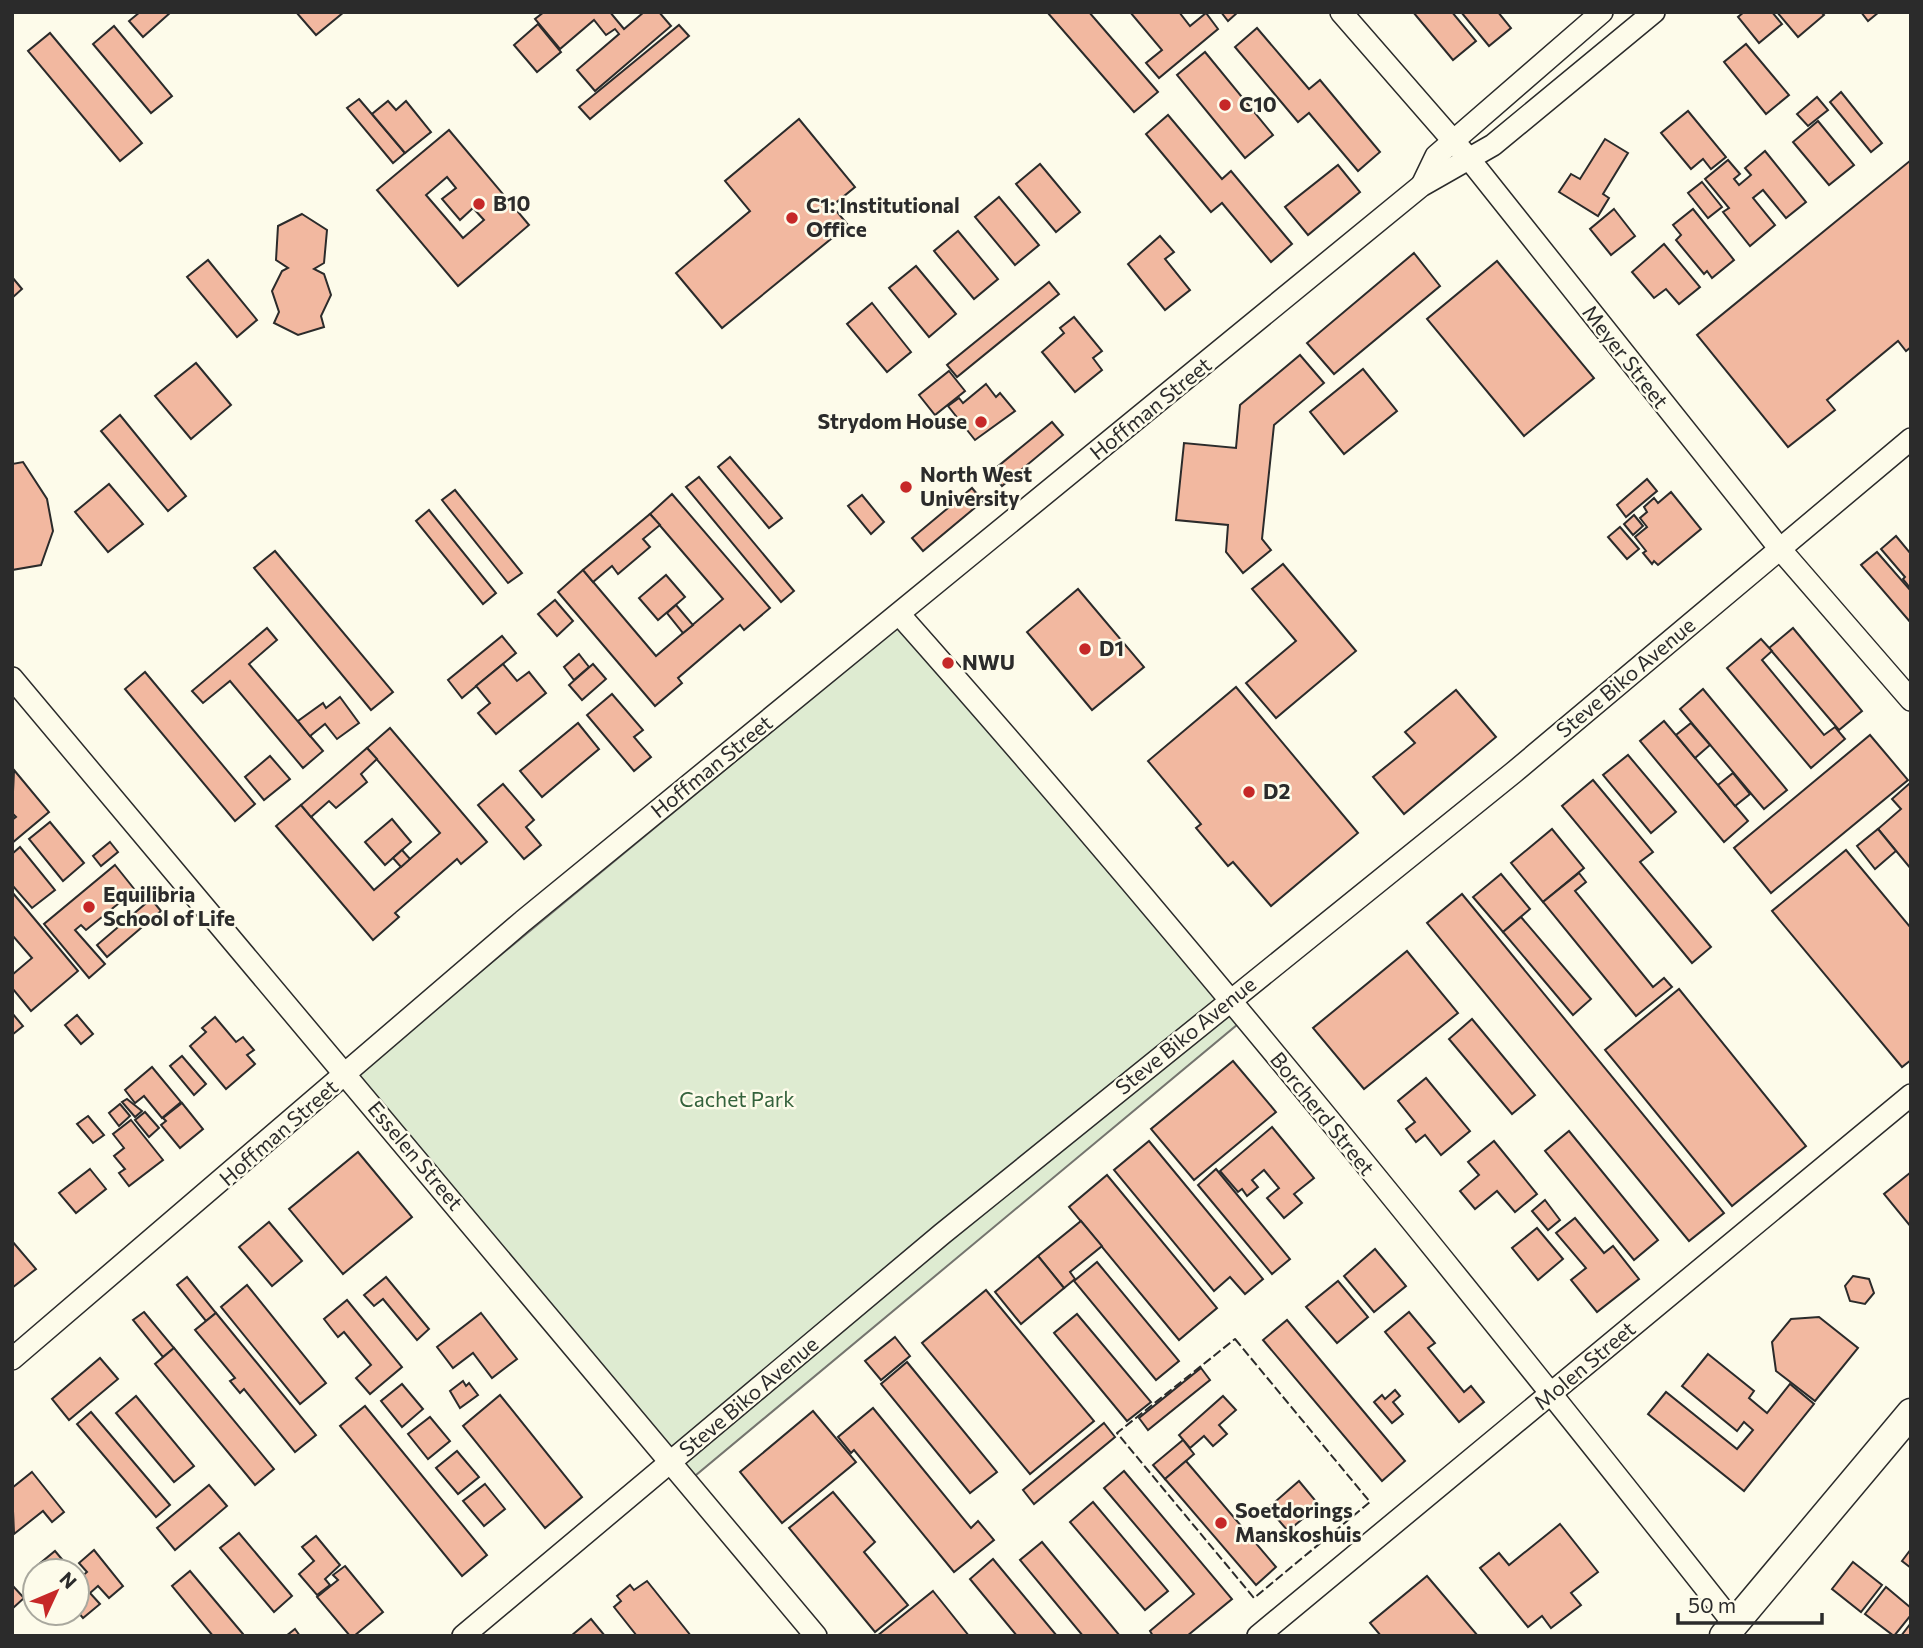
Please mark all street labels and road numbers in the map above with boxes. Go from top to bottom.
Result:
street label: Meyer Street [1578,299,1674,413]
street label: Hoffman Street [1084,351,1216,464]
street label: Steve Biko Avenue [1551,612,1699,742]
street label: Hoffman Street [645,709,777,822]
street label: Steve Biko Avenue [1110,971,1260,1099]
street label: Borcherd Street [1266,1046,1380,1180]
street label: Hoffman Street [214,1074,342,1190]
street label: Esselen Street [363,1096,469,1215]
street label: Molen Street [1528,1315,1640,1414]
street label: Steve Biko Avenue [674,1331,822,1461]

